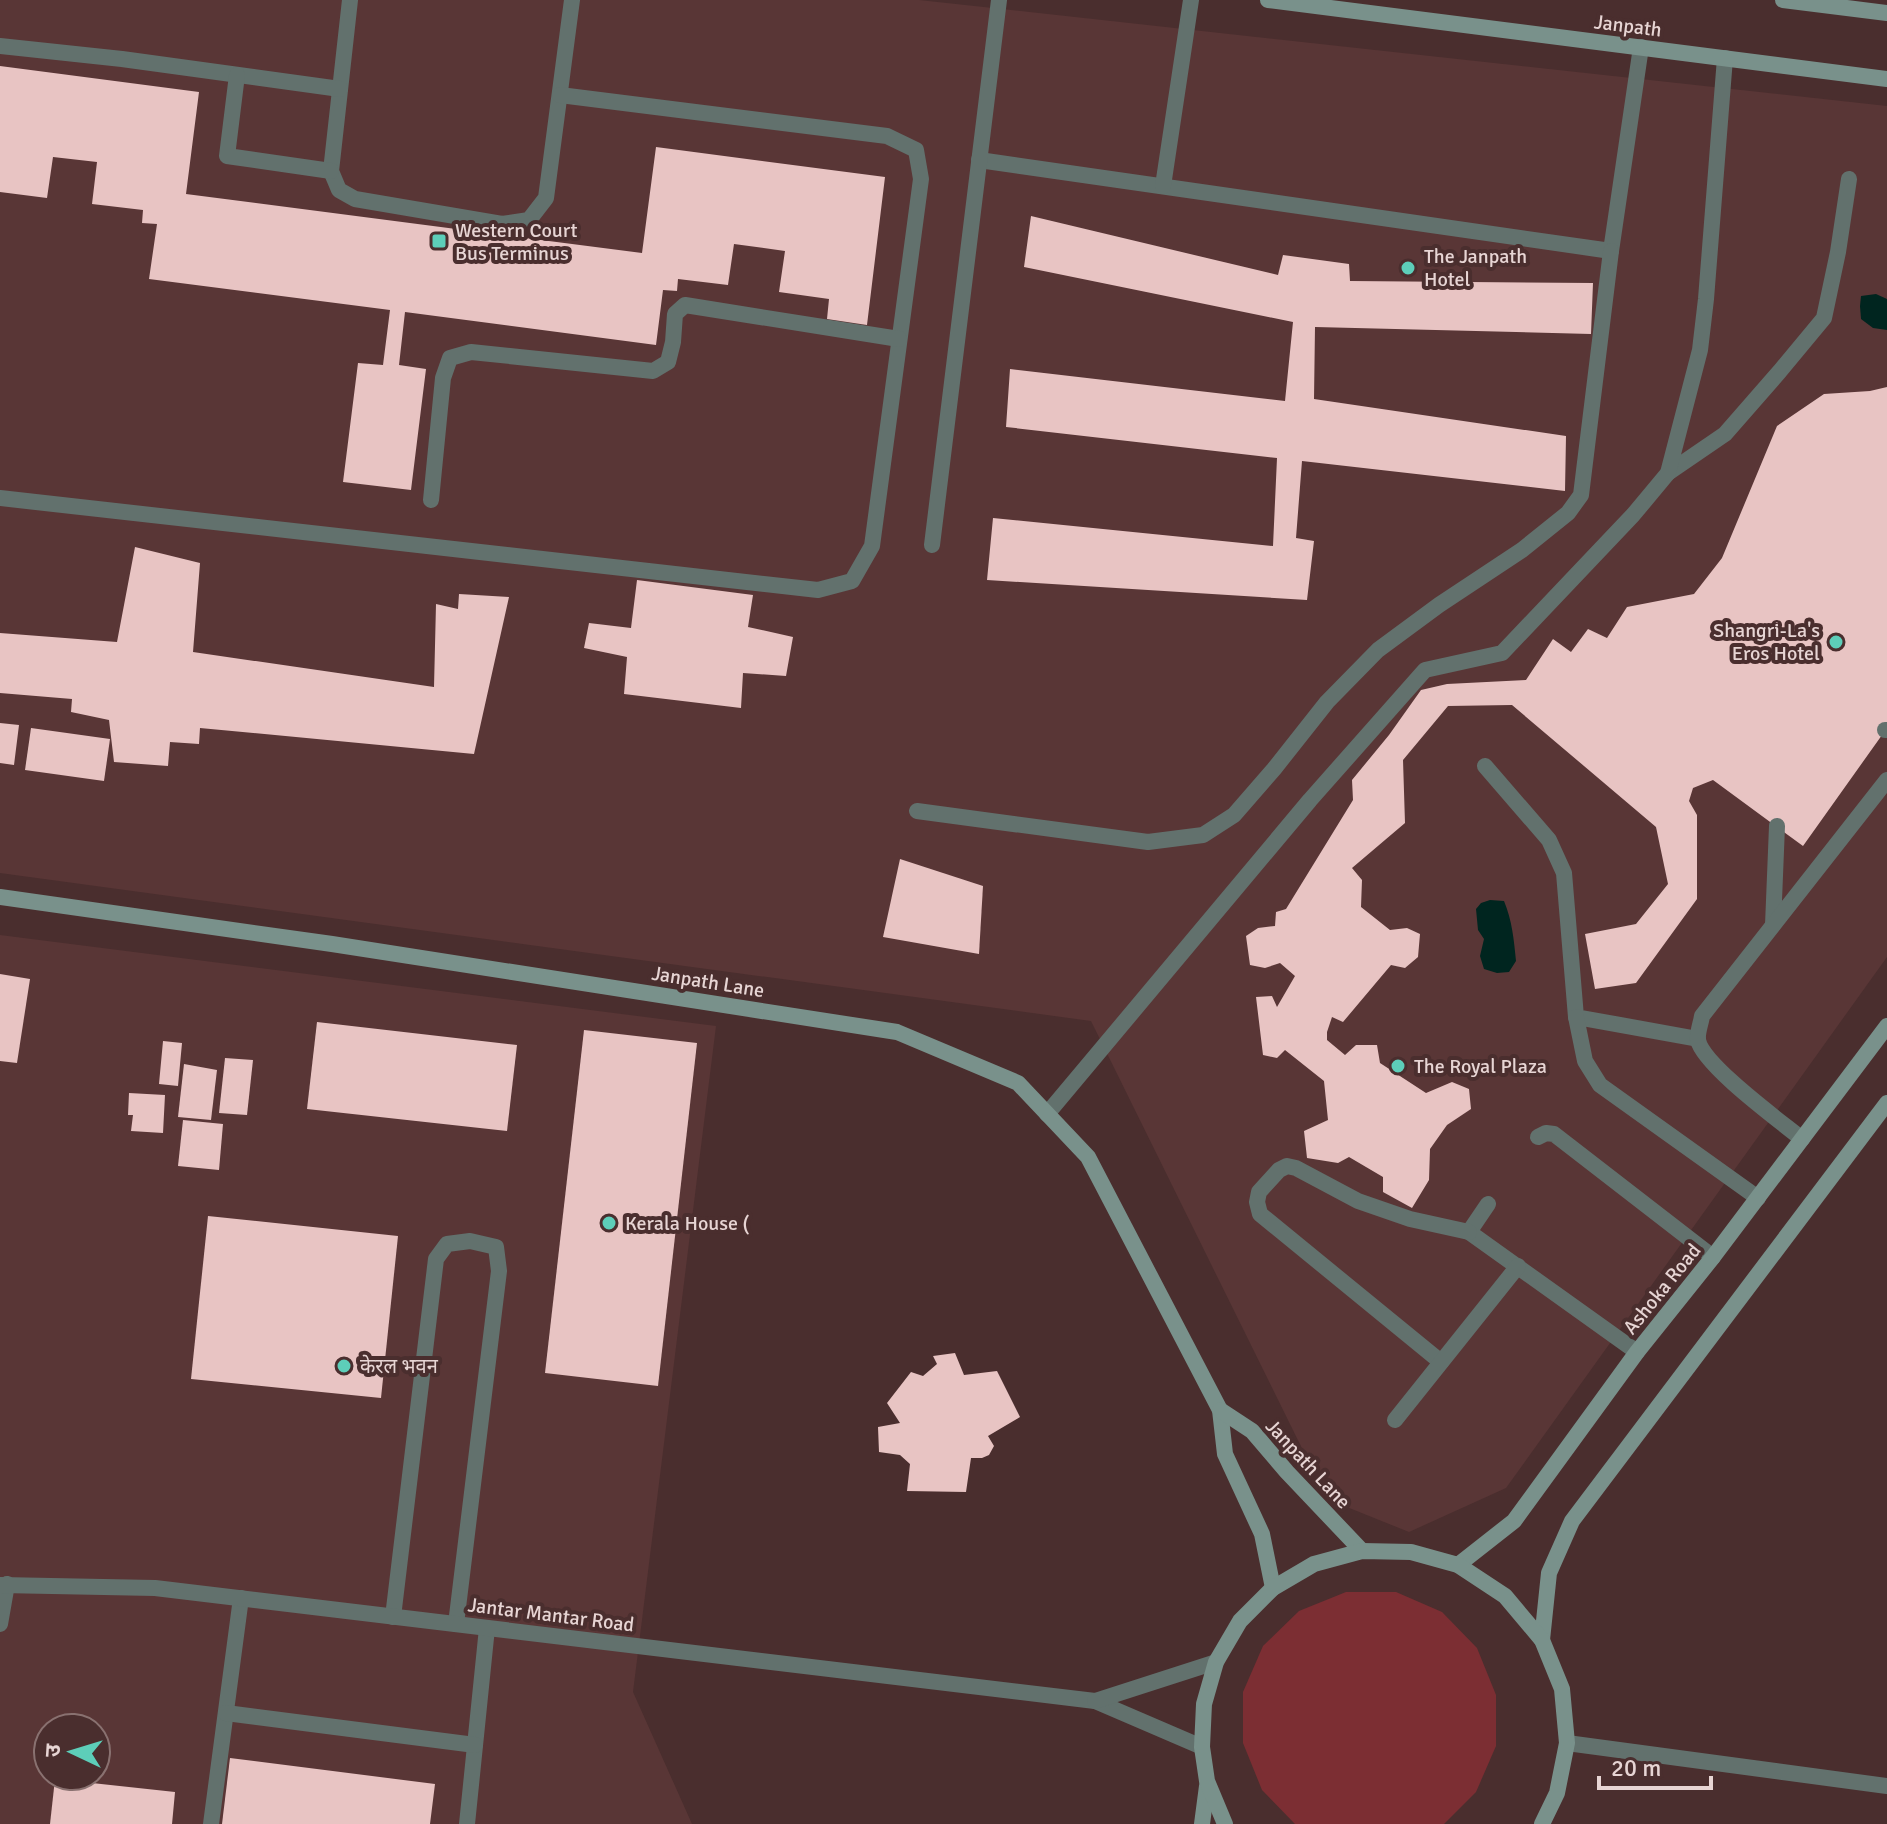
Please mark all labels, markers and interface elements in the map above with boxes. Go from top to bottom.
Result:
street label: Janpath [1593,9,1663,43]
place label: Western Court Bus Terminus [455,218,578,266]
marker: Western Court Bus Terminus [430,232,448,250]
place label: The Janpath Hotel [1424,244,1527,292]
marker: The Janpath Hotel [1399,259,1417,277]
place label: Shangri-La's Eros Hotel [1713,618,1820,666]
marker: Shangri-La's Eros Hotel [1827,633,1845,651]
street label: Janpath Lane [650,961,766,1003]
place label: The Royal Plaza [1414,1054,1547,1079]
marker: The Royal Plaza [1389,1057,1407,1075]
place label: Kerala House ( [625,1211,749,1236]
marker: Kerala House ( [600,1214,618,1232]
street label: Ashoka Road [1618,1239,1706,1339]
place label: केरल भवन [360,1354,439,1379]
marker: केरल भवन [335,1357,353,1375]
street label: Janpath Lane [1260,1414,1356,1514]
street label: Jantar Mantar Road [466,1592,636,1638]
north arrow [32,1712,112,1792]
scale bar [1599,1740,1711,1790]
text: उ [39,1742,67,1758]
text: 20 m [1611,1753,1661,1783]

